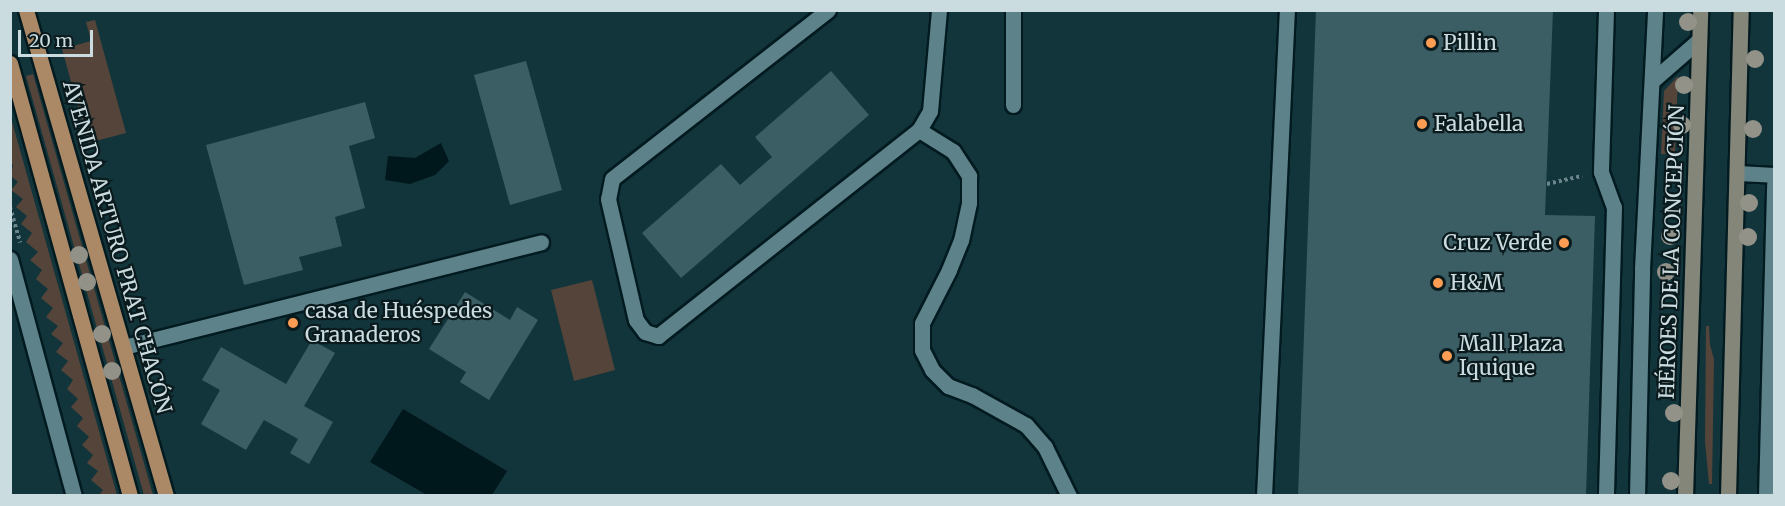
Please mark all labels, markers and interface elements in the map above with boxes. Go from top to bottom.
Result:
scale bar [21,18,96,56]
text: 20 m [29,29,73,52]
place label: Pillin [1443,30,1497,56]
marker: Pillin [1424,36,1438,50]
street label: AVENIDA ARTURO PRAT CHACÓN [57,78,177,416]
street label: HÉROES DE LA CONCEPCIÓN [1654,104,1690,400]
place label: Falabella [1434,111,1523,137]
marker: Falabella [1415,117,1429,131]
place label: Cruz Verde [1443,230,1552,256]
marker: Cruz Verde [1557,236,1571,250]
place label: H&M [1450,270,1503,296]
marker: H&M [1431,276,1445,290]
place label: casa de Huéspedes Granaderos [305,298,492,348]
marker: casa de Huéspedes Granaderos [286,316,300,330]
place label: Mall Plaza Iquique [1459,331,1563,381]
marker: Mall Plaza Iquique [1440,349,1454,363]

